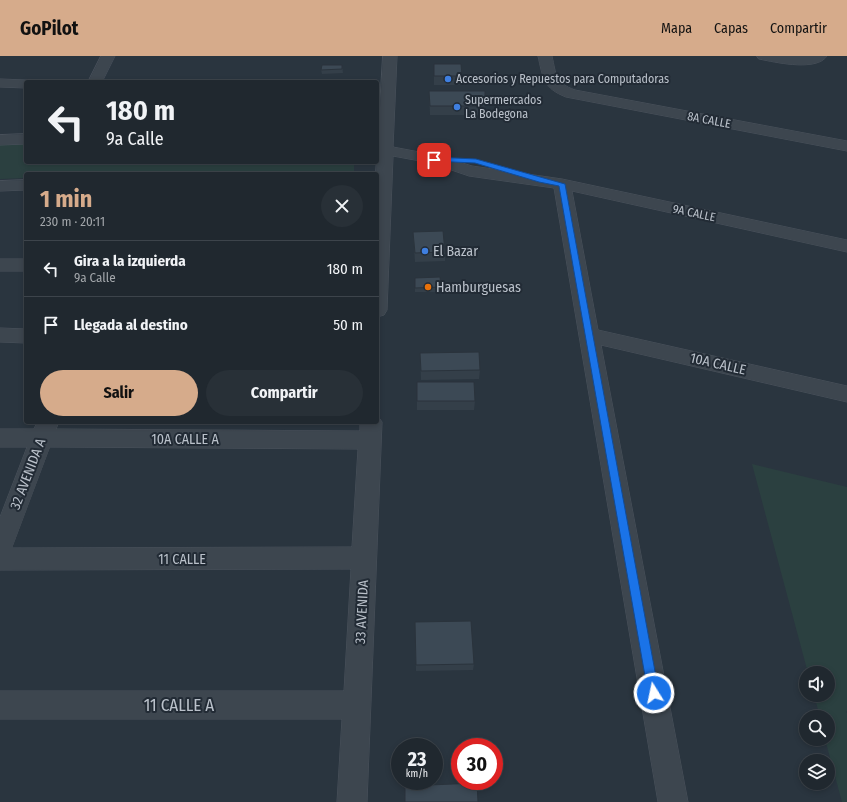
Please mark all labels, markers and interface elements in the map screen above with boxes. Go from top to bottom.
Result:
text: GoPilot [20,17,79,40]
text: Mapa [661,20,692,37]
text: Capas [714,20,748,37]
text: Compartir [770,20,827,37]
place label: Accesorios y Repuestos para Computadoras [456,72,669,86]
marker: Accesorios y Repuestos para Computadoras [443,74,453,84]
place label: Supermercados La Bodegona [465,93,542,121]
text: 180 m [106,94,175,127]
icon: left [40,96,92,148]
marker: Supermercados La Bodegona [452,102,462,112]
street label: 8A CALLE [686,109,732,131]
text: 9a Calle [106,128,164,150]
pin [417,143,451,177]
icon: arrive [423,149,445,171]
text: 1 min [40,185,92,213]
button: close [321,185,363,227]
street label: 9A CALLE [671,202,717,224]
text: 230 m · 20:11 [40,214,105,229]
place label: El Bazar [433,243,478,260]
marker: El Bazar [420,246,430,256]
text: Gira a la izquierda [74,252,186,270]
icon: left [40,258,62,280]
text: 180 m [327,260,363,278]
text: 9a Calle [74,270,116,285]
place label: Hamburguesas [436,279,521,296]
marker: Hamburguesas [423,282,433,292]
icon: arrive [40,314,62,336]
text: Llegada al destino [74,316,188,334]
text: 50 m [333,316,363,334]
street label: 10A CALLE [688,349,748,379]
button: Salir [40,370,198,416]
button: Compartir [206,370,363,416]
street label: 10A CALLE A [151,431,219,448]
street label: 32 AVENIDA A [7,435,50,512]
street label: 11 CALLE [158,551,206,568]
street label: 33 AVENIDA [352,579,372,645]
map controls [799,666,835,790]
button: sound [799,666,835,702]
position arrow [633,672,675,714]
street label: 11 CALLE A [144,695,214,716]
button: search [799,710,835,746]
speed limit sign: 30 [451,738,503,790]
text: 23 [408,747,426,771]
button: layers [799,754,835,790]
text: km/h [406,768,428,780]

